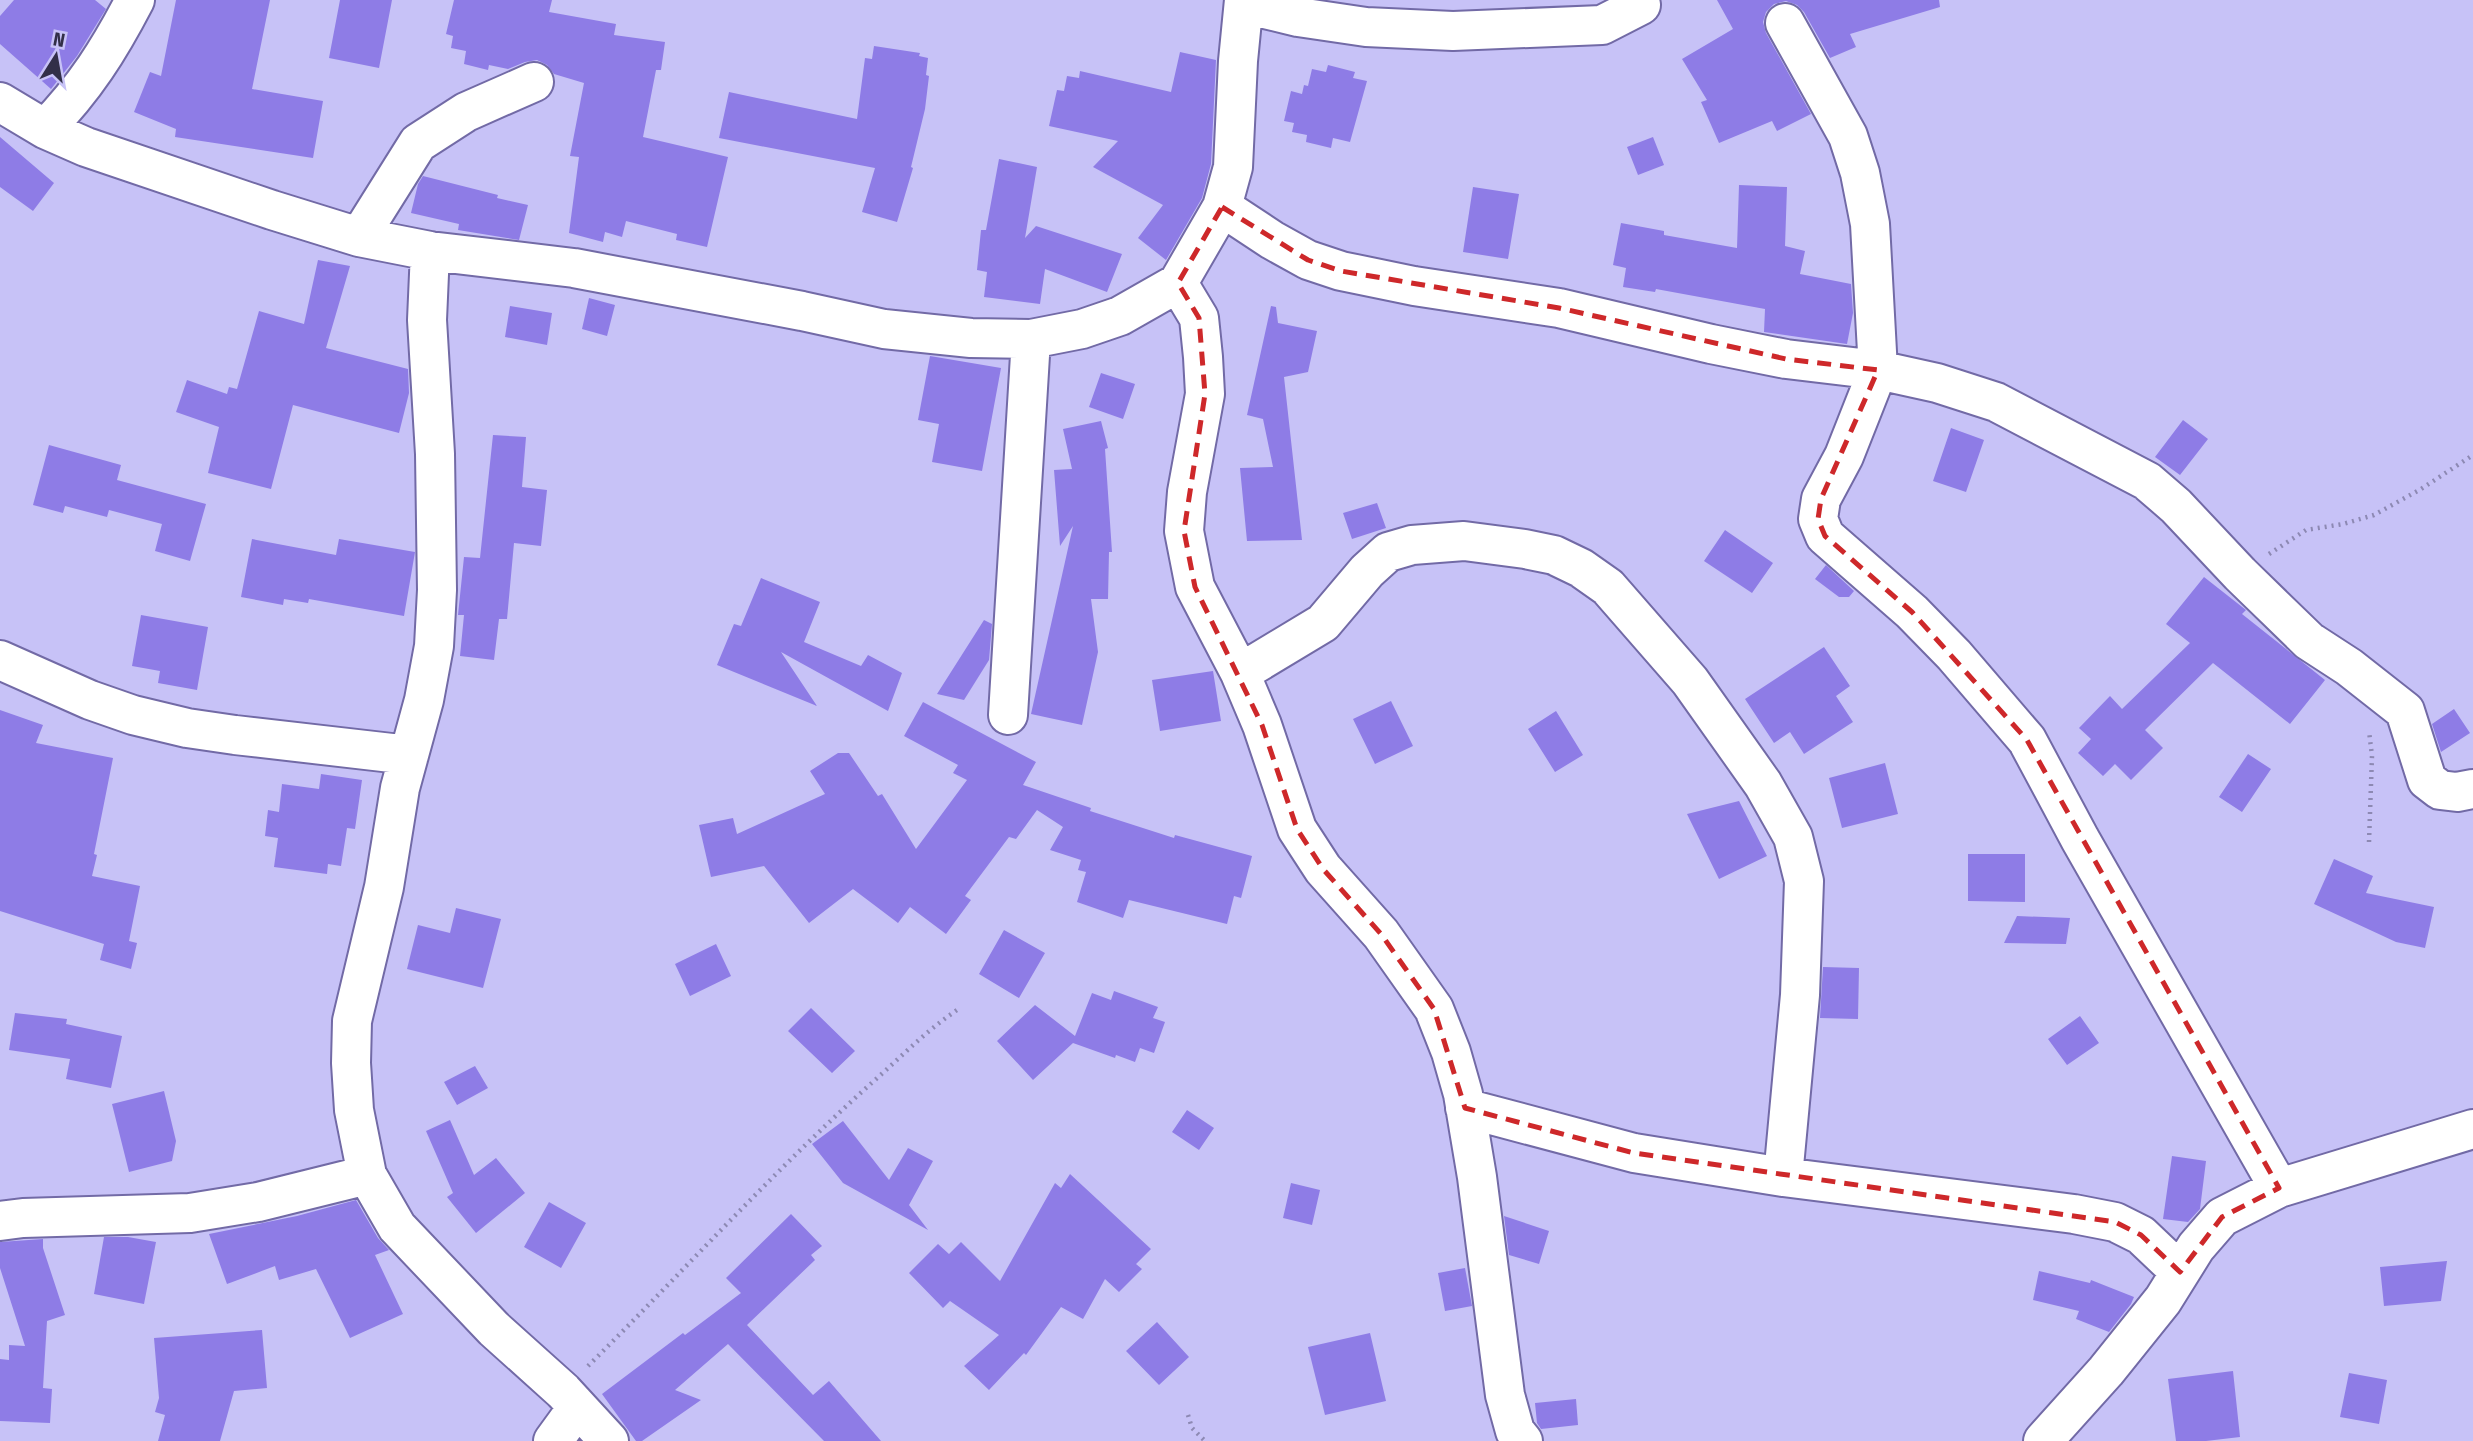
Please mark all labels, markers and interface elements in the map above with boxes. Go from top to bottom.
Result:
north arrow [21,21,91,91]
text: N [51,27,67,52]

